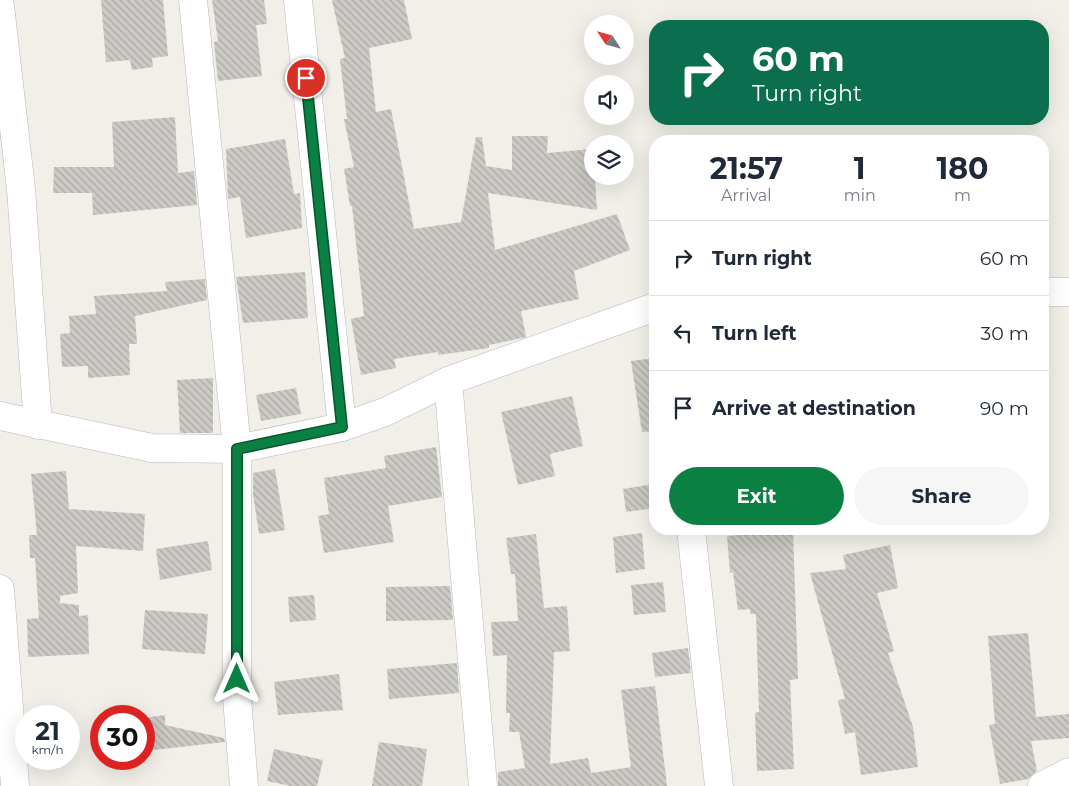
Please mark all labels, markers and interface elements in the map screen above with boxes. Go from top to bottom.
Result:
north arrow [584,15,634,65]
map controls [584,15,634,185]
text: 60 m [752,37,845,80]
icon: right [669,40,734,105]
pin [285,57,327,99]
icon: arrive [292,64,320,92]
button: sound [584,75,634,125]
text: Turn right [752,80,862,107]
button: layers [584,135,634,185]
text: 21:57 [710,150,783,187]
text: 1 [854,150,866,187]
text: 180 [936,150,988,187]
text: Arrival [721,186,772,205]
text: min [844,186,876,205]
text: m [954,186,971,205]
icon: right [669,244,697,272]
text: Turn right [712,247,812,270]
text: 60 m [980,247,1029,270]
icon: left [669,319,697,347]
text: Turn left [712,322,797,345]
text: 30 m [981,322,1029,345]
icon: arrive [669,394,697,422]
text: Arrive at destination [712,397,916,420]
text: 90 m [980,397,1029,420]
button: Exit [669,467,844,525]
button: Share [854,467,1029,525]
position arrow [210,652,262,704]
speed limit sign: 30 [90,705,155,770]
text: 21 [35,716,60,746]
text: km/h [31,742,64,757]

